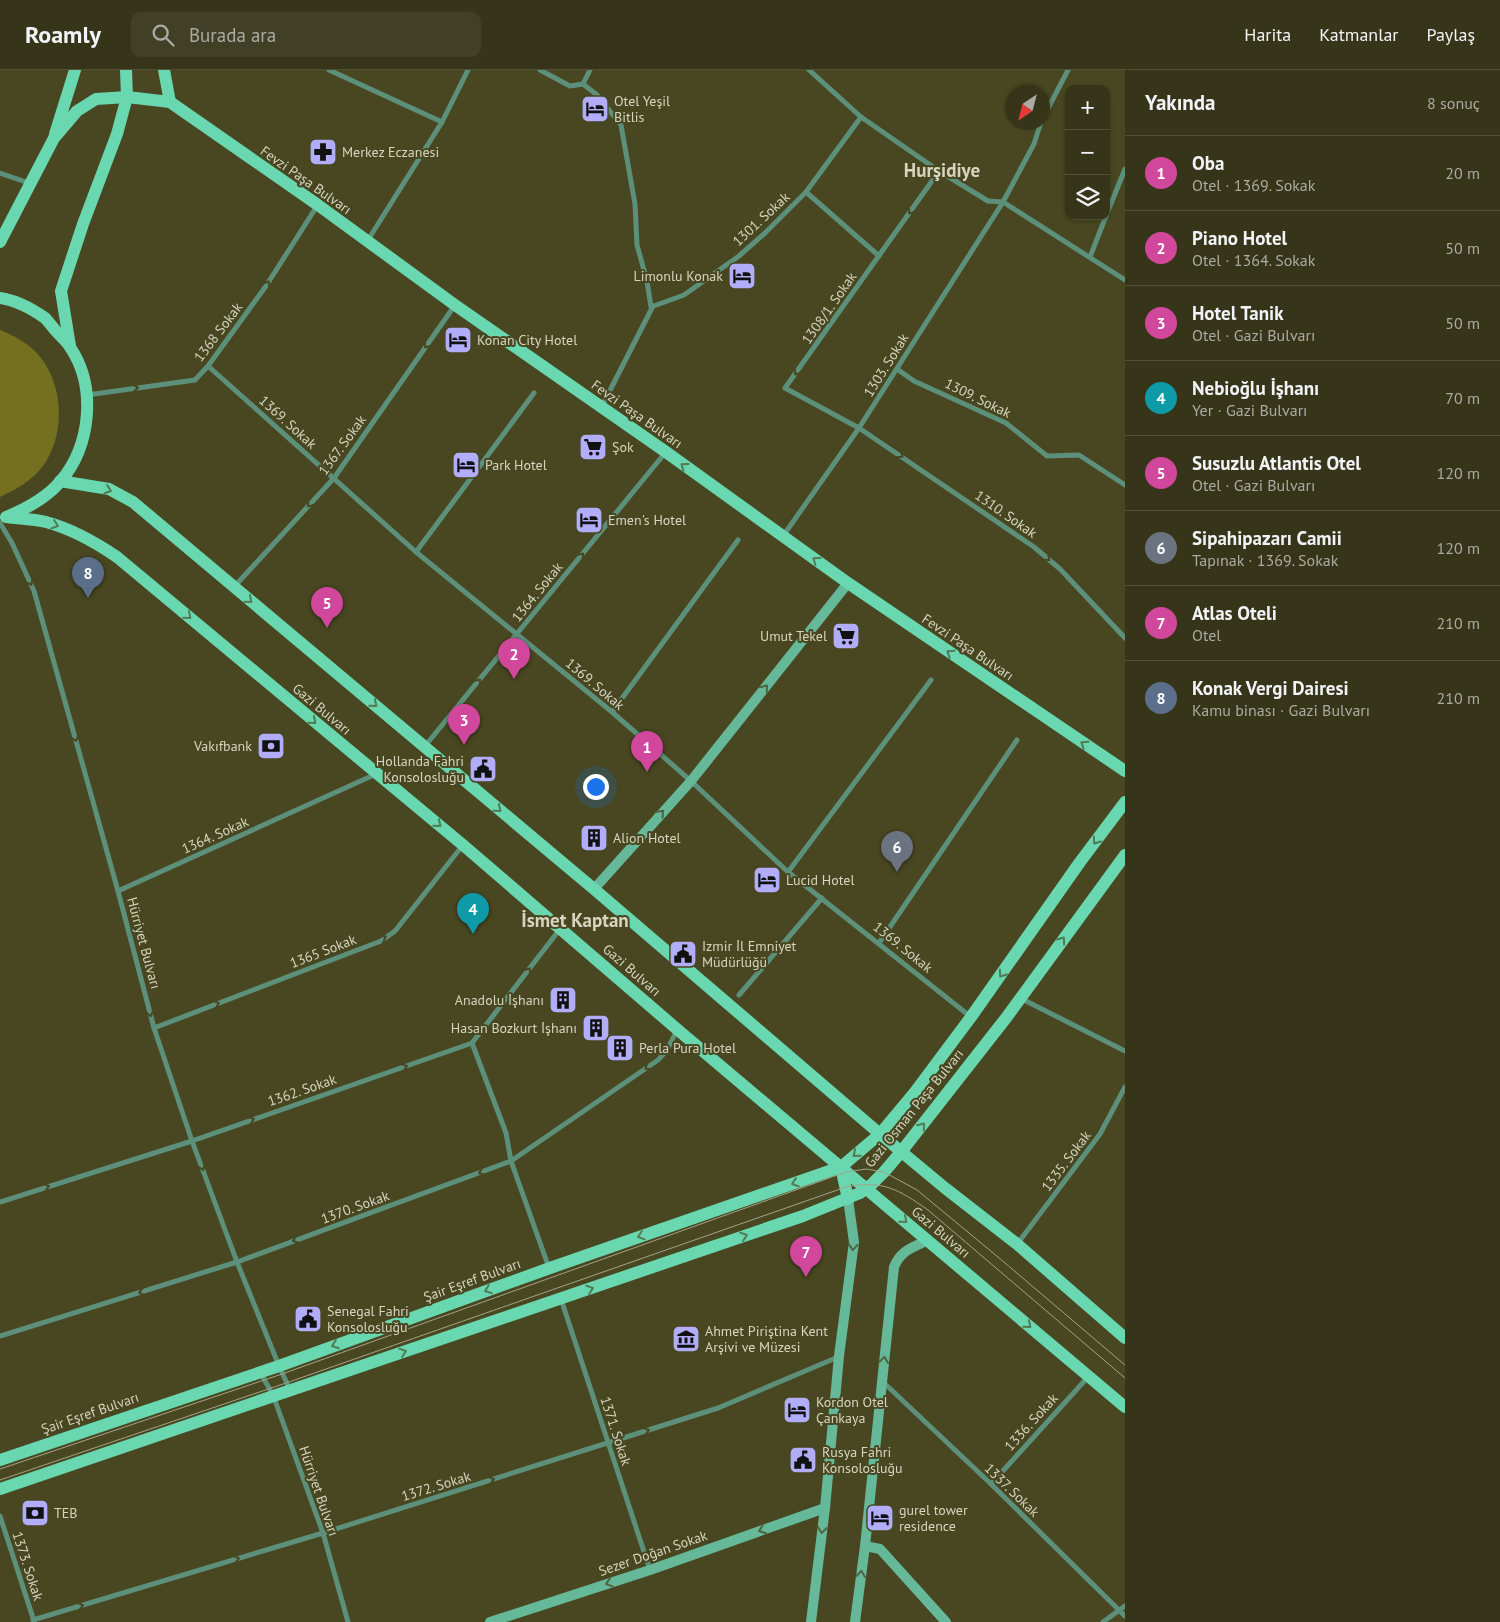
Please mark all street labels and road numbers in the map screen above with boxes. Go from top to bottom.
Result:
street label: Fevzi Paşa Bulvarı [257,142,355,218]
street label: 1301. Sokak [729,188,793,250]
street label: 1308/1. Sokak [798,268,861,348]
street label: 1368 Sokak [190,299,246,365]
street label: 1303. Sokak [859,330,913,400]
street label: 1309. Sokak [942,374,1014,422]
street label: Fevzi Paşa Bulvarı [588,376,686,452]
street label: 1369. Sokak [255,391,321,453]
street label: 1367. Sokak [314,411,370,479]
street label: 1310. Sokak [972,486,1041,542]
street label: 1364. Sokak [508,558,567,625]
street label: Fevzi Paşa Bulvarı [918,610,1018,684]
street label: 1369. Sokak [562,654,628,714]
street label: Gazi Bulvarı [289,679,355,739]
street label: 1364. Sokak [179,812,252,858]
street label: Hürriyet Bulvarı [123,895,165,991]
street label: 1369. Sokak [870,918,937,977]
street label: 1365 Sokak [287,930,359,972]
street label: Gazi Bulvarı [599,940,665,1000]
street label: Gazi Osman Paşa Bulvarı [861,1045,967,1171]
street label: 1362. Sokak [265,1070,339,1110]
street label: 1335. Sokak [1037,1127,1095,1195]
street label: 1370. Sokak [318,1186,392,1228]
street label: Gazi Bulvarı [908,1202,974,1262]
street label: Şair Eşref Bulvarı [421,1254,523,1306]
street label: Şair Eşref Bulvarı [39,1388,141,1438]
street label: 1336. Sokak [1000,1389,1062,1455]
street label: 1371. Sokak [596,1394,636,1468]
street label: Hürriyet Bulvarı [295,1444,343,1538]
street label: 1337. Sokak [981,1459,1044,1521]
street label: 1372. Sokak [399,1467,473,1505]
street label: Sezer Doğan Sokak [596,1526,710,1580]
street label: 1373. Sokak [8,1529,48,1603]

